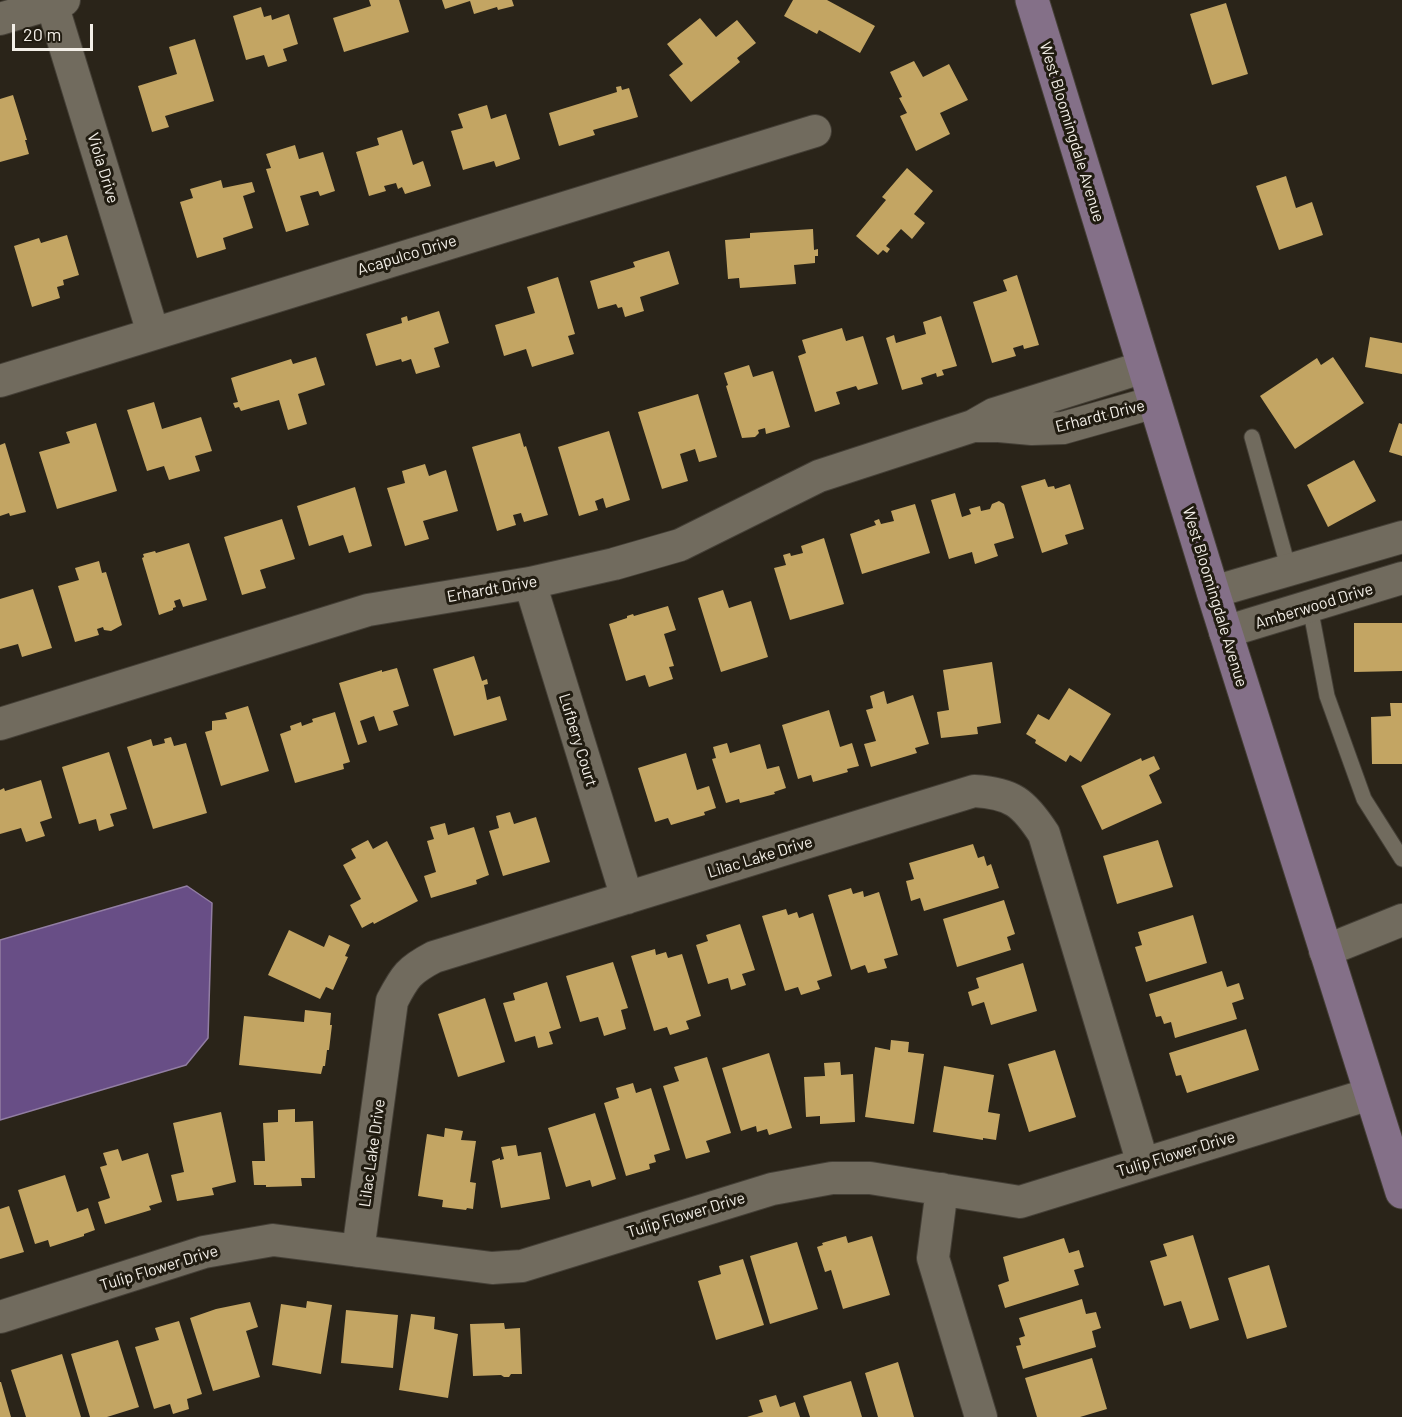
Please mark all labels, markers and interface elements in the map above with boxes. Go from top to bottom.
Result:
scale bar [15,12,96,50]
text: 20 m [23,23,61,45]
street label: West Bloomingdale Avenue [1035,40,1109,224]
street label: Viola Drive [83,130,123,206]
street label: Acapulco Drive [355,231,459,279]
street label: Erhardt Drive [1053,396,1147,436]
street label: West Bloomingdale Avenue [1178,505,1252,689]
street label: Erhardt Drive [445,572,539,606]
street label: Amberwood Drive [1253,579,1375,633]
street label: Lufbery Court [555,691,601,789]
street label: Lilac Lake Drive [705,832,815,882]
street label: Lilac Lake Drive [355,1098,389,1208]
street label: Tulip Flower Drive [1115,1127,1237,1181]
street label: Tulip Flower Drive [625,1188,747,1242]
street label: Tulip Flower Drive [98,1241,220,1295]

